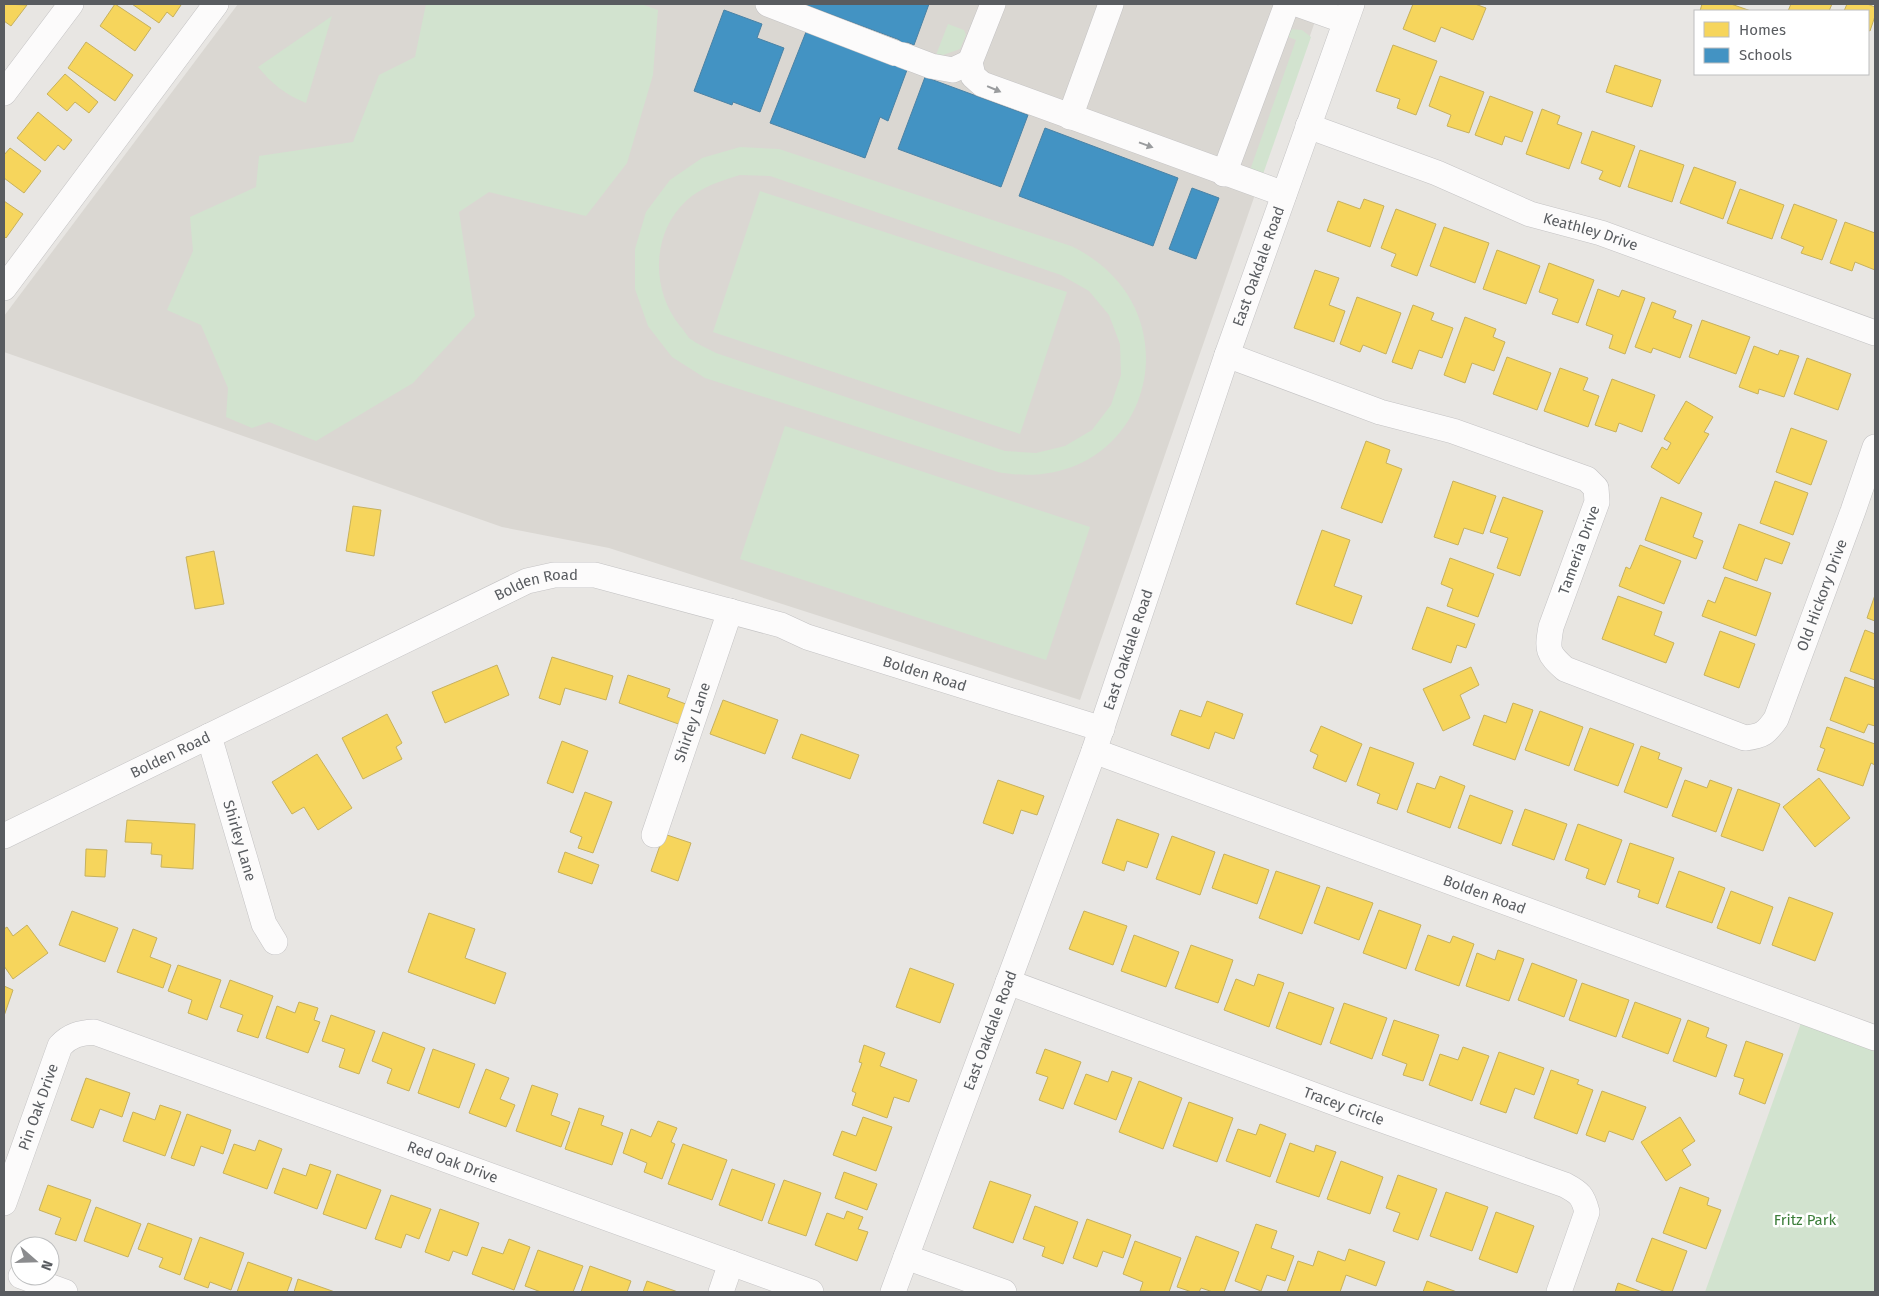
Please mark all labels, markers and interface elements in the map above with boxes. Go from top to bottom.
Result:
legend [1694,10,1869,75]
text: Homes [1739,21,1786,39]
text: Schools [1739,46,1792,64]
one-way arrow [987,85,1002,93]
one-way arrow [1139,141,1154,149]
street label: East Oakdale Road [1229,204,1288,329]
street label: Keathley Drive [1541,209,1640,255]
street label: Tameria Drive [1555,503,1603,597]
street label: Old Hickory Drive [1793,537,1851,654]
street label: Bolden Road [491,566,578,605]
street label: East Oakdale Road [1099,587,1157,712]
street label: Bolden Road [881,652,969,695]
street label: Shirley Lane [670,680,714,765]
street label: Bolden Road [127,728,213,782]
street label: Shirley Lane [219,798,260,883]
street label: Bolden Road [1441,871,1528,918]
street label: East Oakdale Road [960,968,1021,1093]
street label: Pin Oak Drive [14,1061,62,1153]
street label: Tracey Circle [1301,1083,1387,1129]
street label: Red Oak Drive [405,1137,500,1187]
park label: Fritz Park [1774,1211,1836,1229]
north arrow [10,1236,60,1286]
text: N [37,1258,56,1273]

